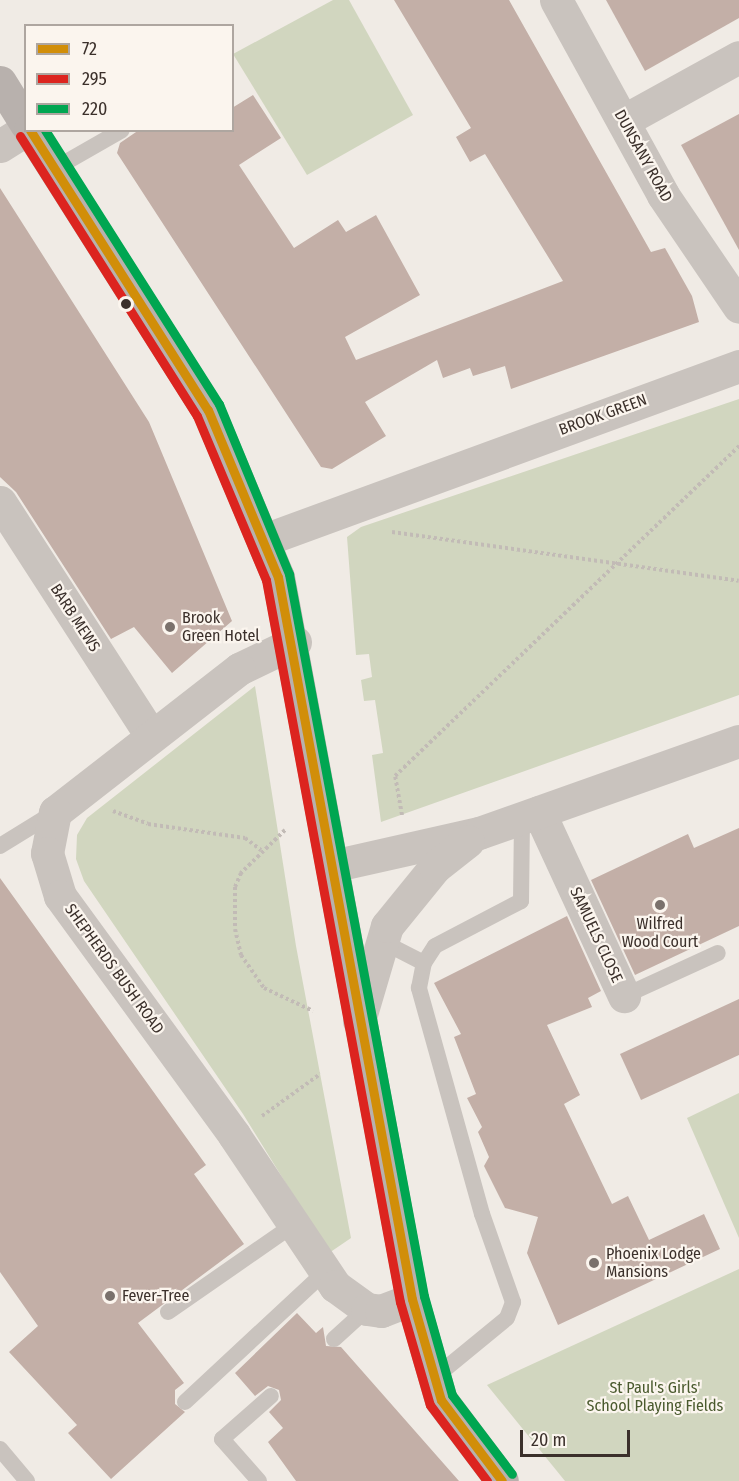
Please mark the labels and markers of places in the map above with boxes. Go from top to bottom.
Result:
unlabelled marker [120,298,132,310]
place label: Brook Green Hotel [182,608,260,646]
marker: Brook Green Hotel [163,620,177,634]
marker: Wilfred Wood Court [653,898,667,912]
place label: Wilfred Wood Court [622,914,698,952]
place label: Phoenix Lodge Mansions [606,1244,701,1282]
marker: Phoenix Lodge Mansions [587,1256,601,1270]
place label: Fever-Tree [122,1286,189,1306]
marker: Fever-Tree [103,1289,117,1303]

